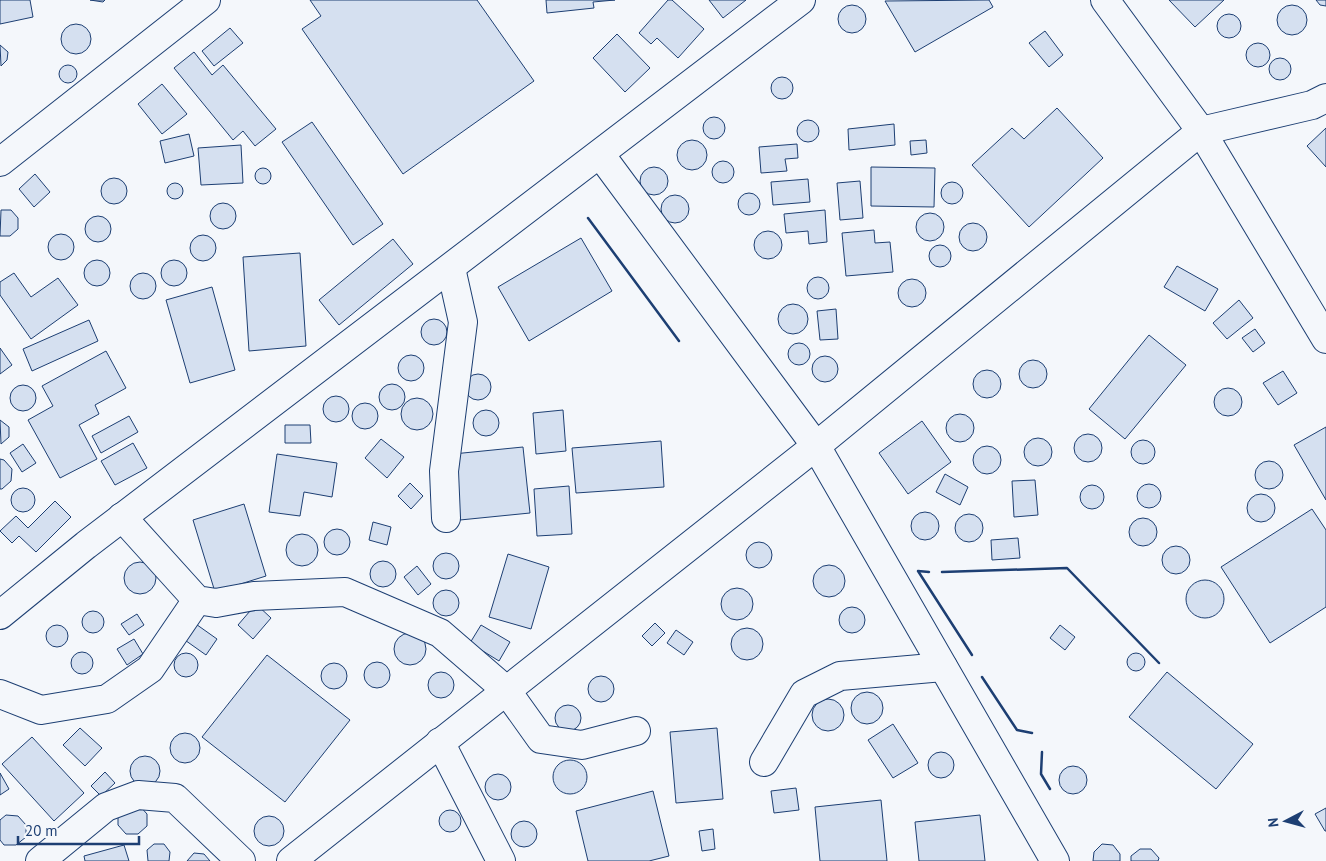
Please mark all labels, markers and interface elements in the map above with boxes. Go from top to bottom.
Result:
north arrow [1261,796,1311,846]
scale bar [18,814,139,846]
text: N [1264,817,1283,828]
text: 20 m [25,821,58,840]

